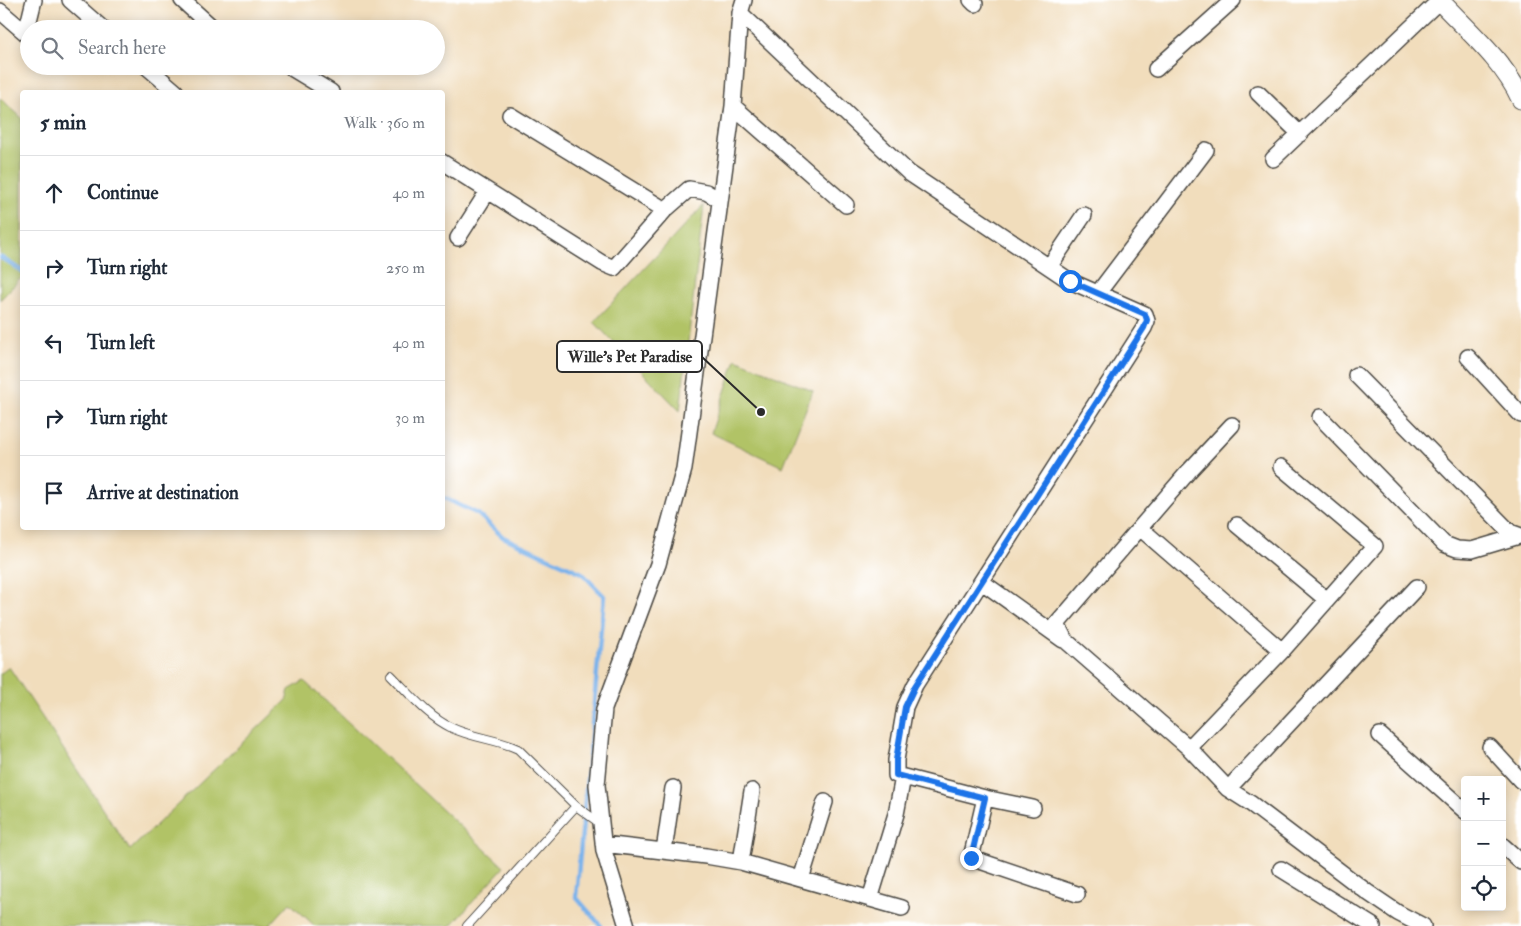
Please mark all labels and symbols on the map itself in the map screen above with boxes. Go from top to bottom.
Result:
route start [1059,270,1082,293]
callout: Wille's Pet Paradise [557,341,702,372]
text: Wille's Pet Paradise [567,347,693,367]
route end [960,847,983,870]

